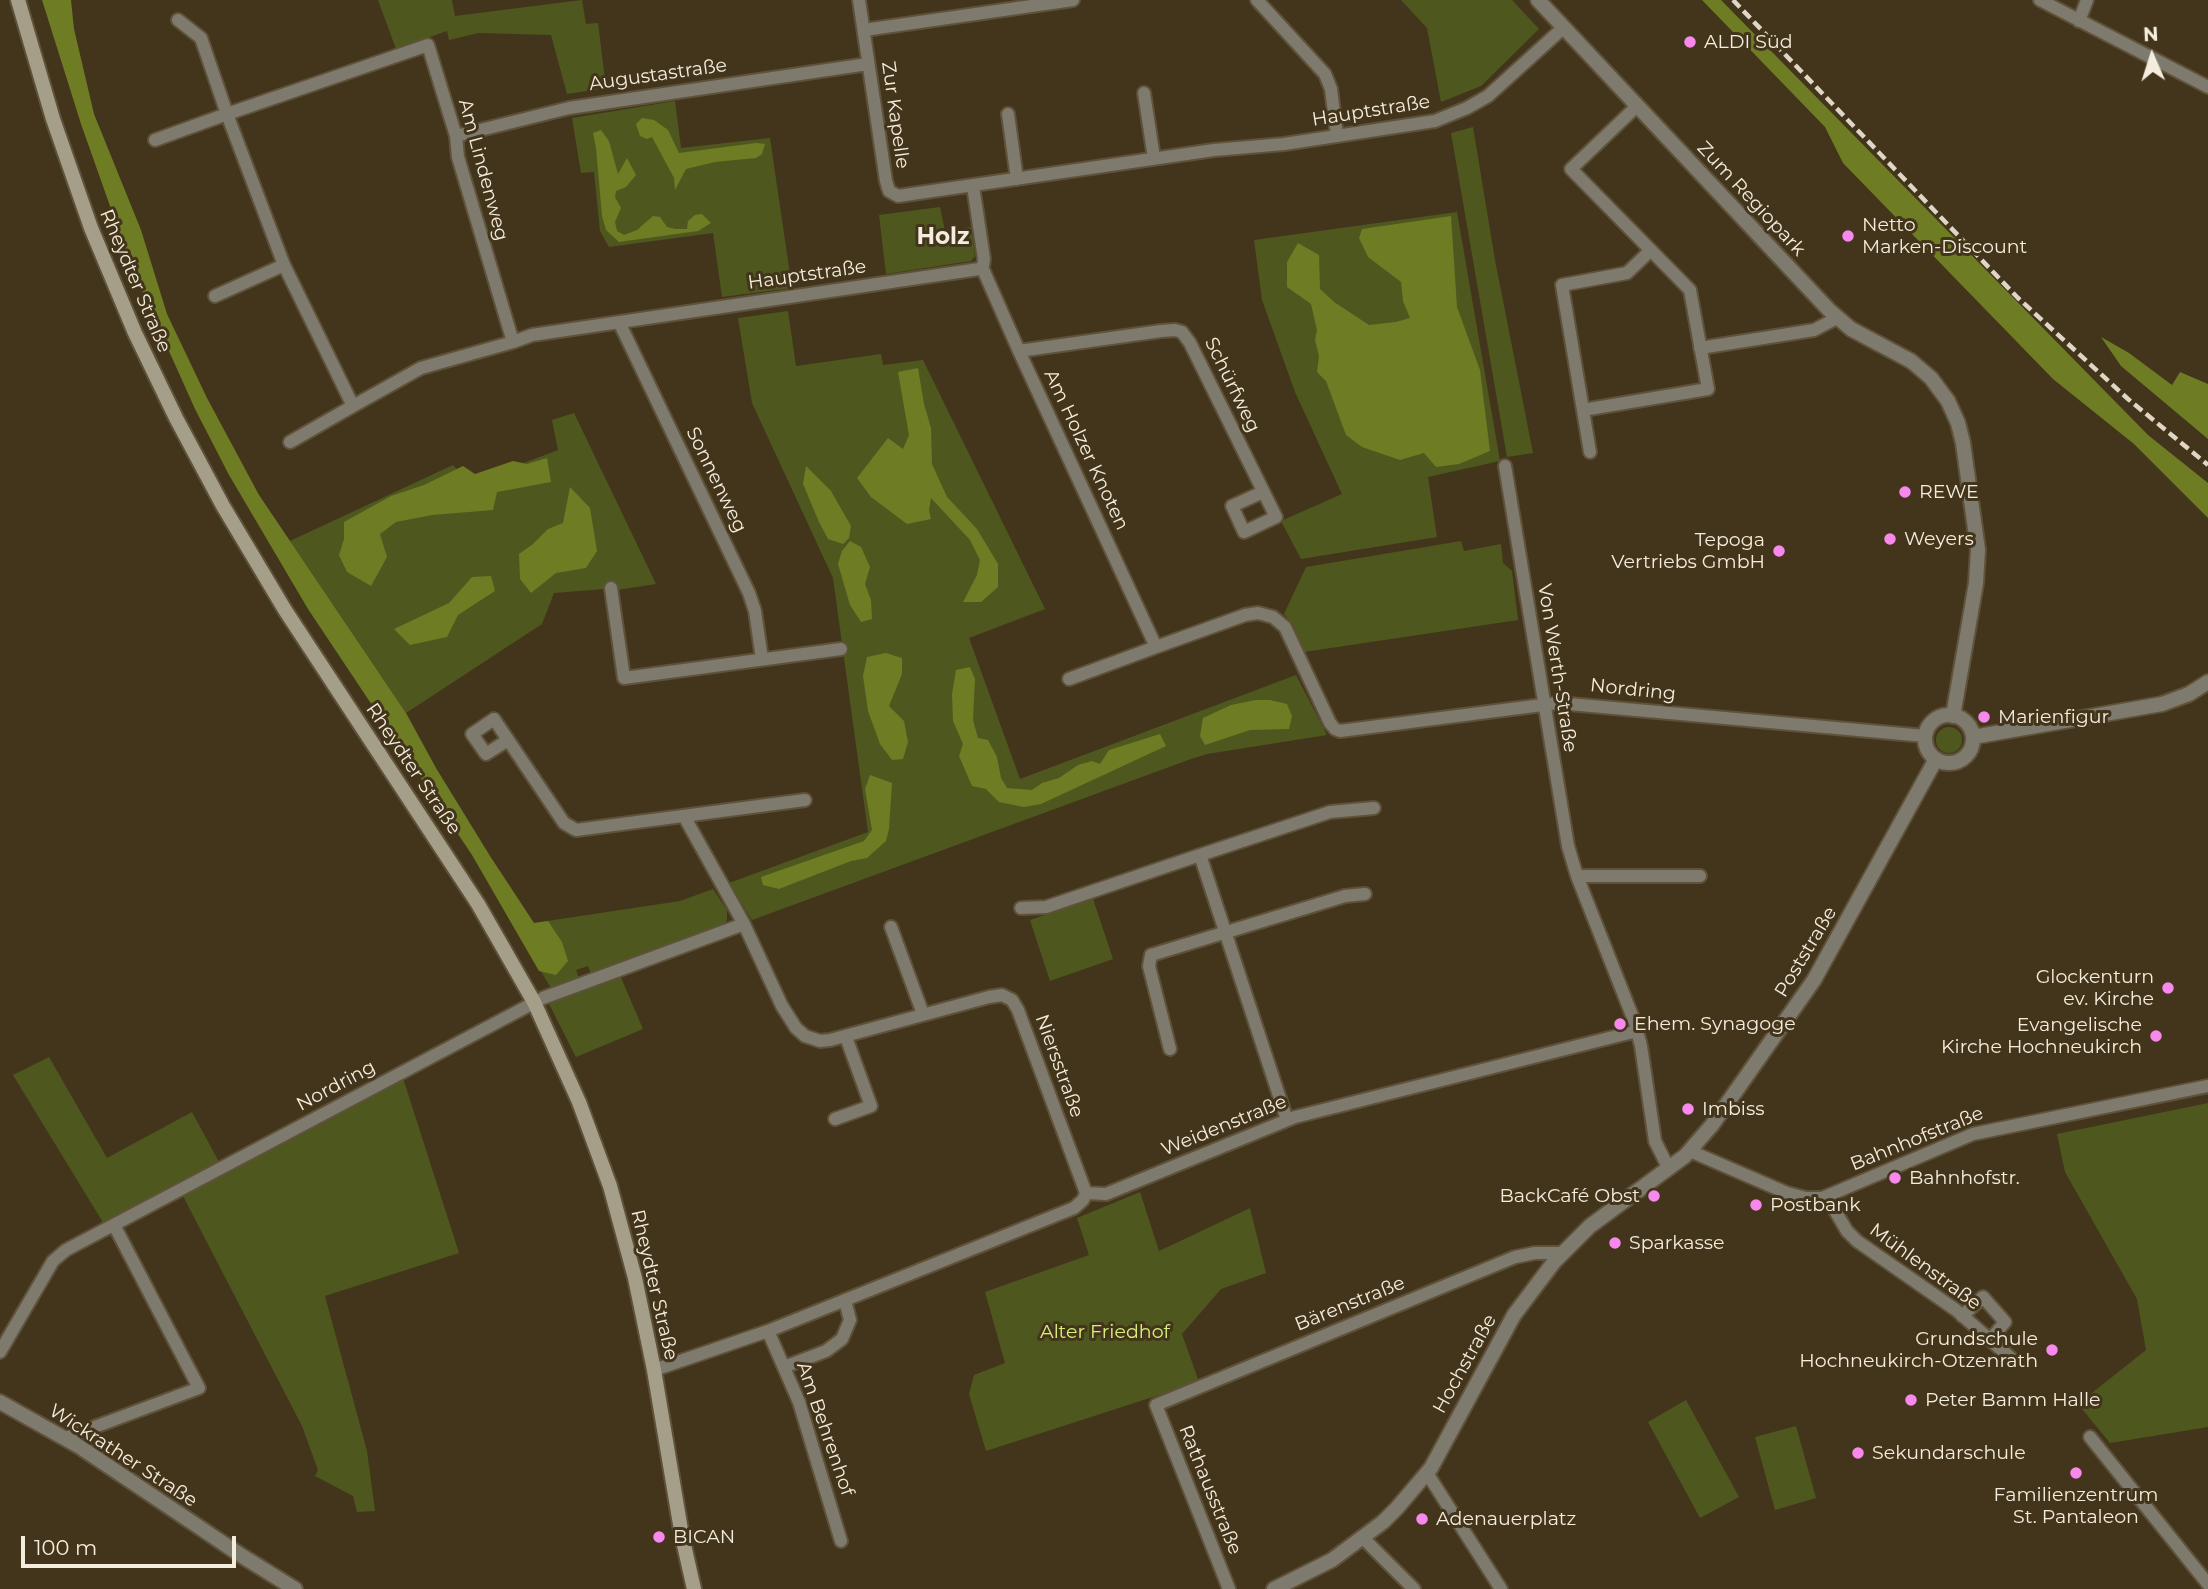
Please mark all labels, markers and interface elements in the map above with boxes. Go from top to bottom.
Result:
north arrow [2117,21,2187,91]
text: N [2143,23,2159,46]
place label: ALDI Süd [1704,31,1793,53]
marker: ALDI Süd [1682,34,1698,50]
street label: Augustastraße [588,54,728,96]
street label: Zur Kapelle [876,60,914,170]
street label: Hauptstraße [1310,90,1432,132]
street label: Am Lindenweg [453,97,513,243]
street label: Zum Regiopark [1692,137,1810,261]
street label: Rheydter Straße [94,206,176,356]
place label: Netto Marken-Discount [1862,214,2027,258]
district label: Holz [916,223,970,251]
marker: Netto Marken-Discount [1840,228,1856,244]
street label: Hauptstraße [746,255,868,295]
street label: Schürfweg [1199,334,1265,436]
street label: Am Holzer Knoten [1039,366,1133,534]
street label: Sonnenweg [681,424,751,536]
place label: REWE [1919,481,1979,503]
marker: REWE [1897,484,1913,500]
place label: Weyers [1904,528,1974,550]
place label: Tepoga Vertriebs GmbH [1611,529,1765,573]
marker: Weyers [1882,531,1898,547]
marker: Tepoga Vertriebs GmbH [1771,543,1787,559]
street label: Von Werth-Straße [1532,582,1582,754]
street label: Nordring [1589,674,1677,706]
street label: Rheydter Straße [361,699,465,839]
place label: Marienfigur [1998,706,2109,728]
marker: Marienfigur [1976,709,1992,725]
street label: Poststraße [1770,903,1842,1001]
place label: Glockenturn ev. Kirche [2036,966,2154,1010]
marker: Glockenturn ev. Kirche [2160,980,2176,996]
street label: Niersstraße [1030,1011,1088,1121]
place label: Ehem. Synagoge [1634,1013,1796,1035]
place label: Evangelische Kirche Hochneukirch [1941,1014,2142,1058]
marker: Ehem. Synagoge [1612,1016,1628,1032]
marker: Evangelische Kirche Hochneukirch [2148,1028,2164,1044]
street label: Nordring [293,1056,379,1116]
street label: Weidenstraße [1158,1091,1290,1161]
place label: Imbiss [1702,1098,1764,1120]
marker: Imbiss [1680,1101,1696,1117]
street label: Bahnhofstraße [1847,1102,1987,1176]
place label: Bahnhofstr. [1909,1167,2020,1189]
marker: Bahnhofstr. [1887,1170,1903,1186]
place label: BackCafé Obst [1499,1185,1640,1207]
marker: BackCafé Obst [1646,1188,1662,1204]
place label: Postbank [1770,1194,1861,1216]
marker: Postbank [1748,1197,1764,1213]
street label: Rheydter Straße [626,1208,682,1362]
street label: Mühlenstraße [1865,1219,1985,1315]
place label: Sparkasse [1629,1232,1725,1254]
marker: Sparkasse [1607,1235,1623,1251]
street label: Bärenstraße [1292,1272,1408,1336]
street label: Hochstraße [1428,1310,1502,1418]
park label: Alter Friedhof [1040,1321,1170,1343]
place label: Grundschule Hochneukirch-Otzenrath [1799,1328,2038,1372]
marker: Grundschule Hochneukirch-Otzenrath [2044,1342,2060,1358]
street label: Am Behrenhof [791,1359,859,1499]
place label: Peter Bamm Halle [1925,1389,2100,1411]
marker: Peter Bamm Halle [1903,1392,1919,1408]
street label: Wickrather Straße [45,1400,201,1512]
street label: Rathausstraße [1174,1422,1246,1558]
place label: Sekundarschule [1872,1442,2026,1464]
marker: Sekundarschule [1850,1445,1866,1461]
marker: Familienzentrum St. Pantaleon [2068,1465,2084,1481]
place label: Familienzentrum St. Pantaleon [1994,1484,2158,1528]
place label: Adenauerplatz [1436,1508,1576,1530]
marker: Adenauerplatz [1414,1511,1430,1527]
scale bar [24,1522,240,1566]
place label: BICAN [673,1526,735,1548]
marker: BICAN [651,1529,667,1545]
text: 100 m [34,1535,97,1560]

